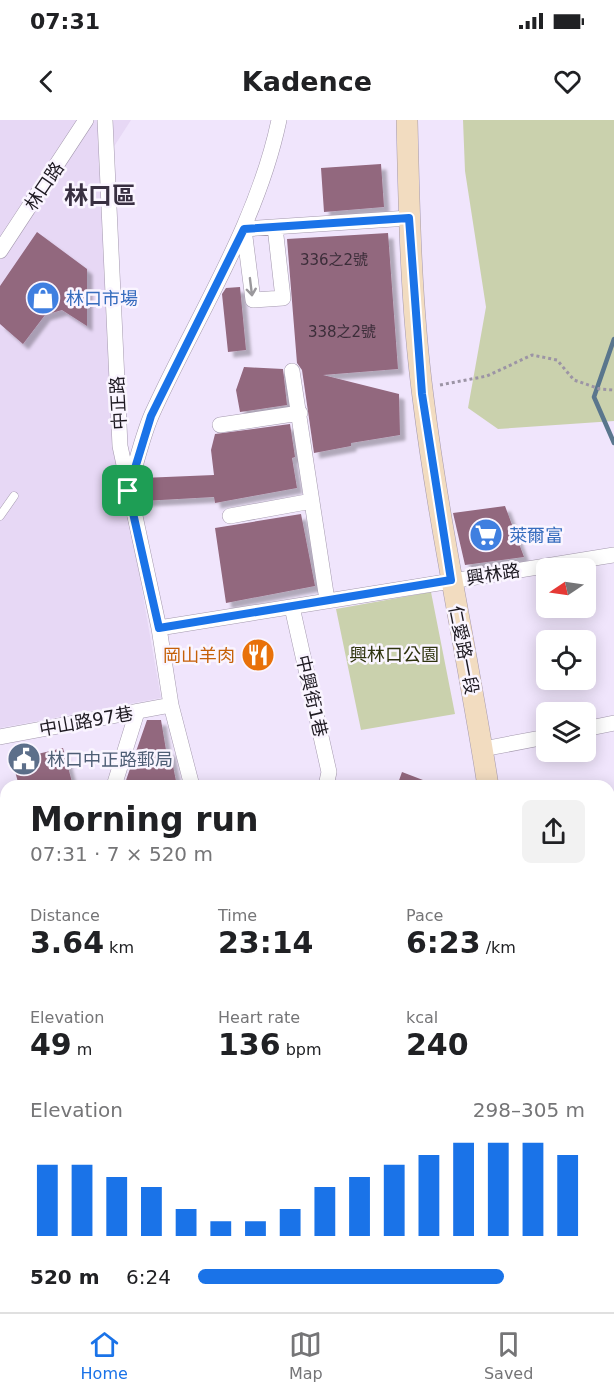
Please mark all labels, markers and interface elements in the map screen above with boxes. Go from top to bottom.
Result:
text: 07:31 [30,9,100,34]
icon: back [30,65,63,98]
icon: heart [551,65,584,98]
text: Kadence [242,66,372,97]
street label: 林口路 [20,158,68,214]
district label: 林口區 [64,182,136,210]
house number: 336之2號 [300,251,368,269]
one-way arrow [246,276,257,296]
shop icon: 林口市場 [25,280,61,316]
place label: 林口市場 [66,288,138,309]
house number: 338之2號 [308,323,376,341]
street label: 中正路 [106,375,130,431]
pin [102,465,153,516]
icon: arrive [111,474,144,507]
supermarket icon: 萊爾富 [468,517,504,553]
place label: 萊爾富 [509,525,563,546]
north arrow [536,558,596,618]
map controls [536,558,596,762]
street label: 興林路 [465,559,521,589]
street label: 仁愛路一段 [445,604,483,696]
button: locate [536,630,596,690]
restaurant icon: 岡山羊肉 [240,637,276,673]
park label: 興林口公園 [349,644,439,665]
place label: 岡山羊肉 [163,645,235,666]
street label: 中興街1巷 [292,653,332,739]
street label: 中山路97巷 [37,702,135,740]
button: layers [536,702,596,762]
public building icon: 林口中正路郵局 [6,741,42,777]
place label: 林口中正路郵局 [47,749,173,770]
text: Morning run [30,800,258,839]
button: share [522,800,585,863]
text: 07:31 · 7 × 520 m [30,842,213,866]
text: Distance [30,906,100,925]
text: Time [218,906,257,925]
text: Pace [406,906,443,925]
text: 3.64 [30,925,104,960]
text: 23:14 [218,925,314,960]
text: 6:23 [406,925,481,960]
text: km [104,938,134,957]
text: /km [481,938,516,957]
text: Elevation [30,1008,104,1027]
text: Heart rate [218,1008,300,1027]
text: kcal [406,1008,438,1027]
text: 49 [30,1027,72,1062]
text: 136 [218,1027,281,1062]
text: 240 [406,1027,469,1062]
text: m [72,1040,92,1059]
text: bpm [281,1040,322,1059]
text: Elevation [30,1098,123,1122]
text: 298–305 m [473,1098,585,1122]
text: 520 m [30,1265,100,1289]
text: 6:24 [126,1265,171,1289]
tab: Home [81,1328,128,1383]
tab: Map [289,1328,323,1383]
tab: Saved [484,1328,533,1383]

